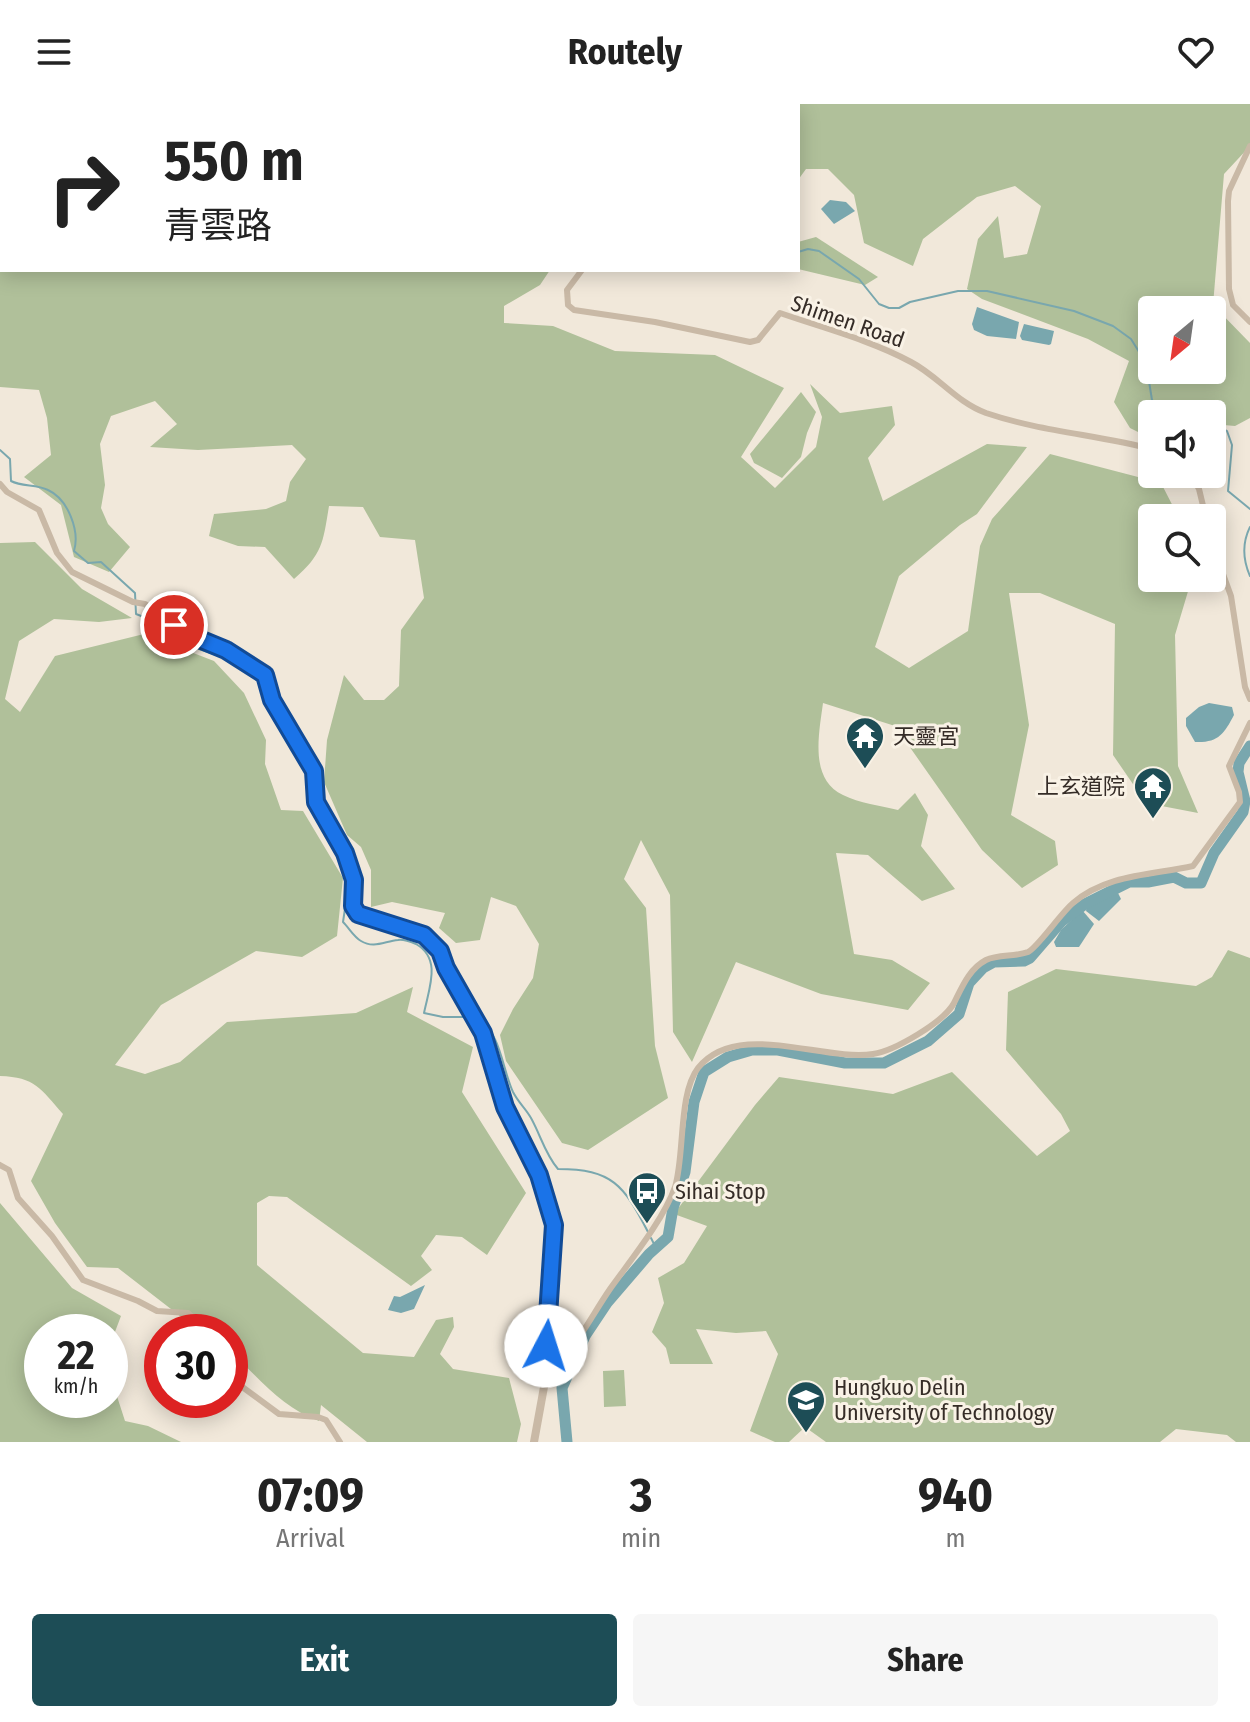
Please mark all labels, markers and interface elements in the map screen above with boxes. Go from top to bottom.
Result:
icon: menu [32,30,76,74]
text: Routely [568,30,682,74]
icon: heart [1174,30,1218,74]
text: 550 m [164,128,304,195]
icon: right [32,136,136,240]
text: 青雲路 [164,204,272,248]
street label: Shimen Road [788,289,908,353]
north arrow [1138,296,1226,384]
map controls [1138,296,1226,592]
button: sound [1138,400,1226,488]
button: search [1138,504,1226,592]
pin [140,591,208,659]
icon: arrive [152,603,196,647]
temple icon: 天靈宮 [844,715,886,770]
place label: 天靈宮 [893,723,959,750]
temple icon: 上玄道院 [1132,765,1174,820]
place label: 上玄道院 [1037,773,1125,800]
bus stop icon: Sihai Stop [626,1170,668,1225]
place label: Sihai Stop [675,1178,766,1205]
position arrow [504,1304,588,1388]
speed limit sign: 30 [144,1314,248,1418]
text: 22 [57,1332,95,1380]
text: km/h [54,1374,98,1398]
place label: Hungkuo Delin University of Technology [834,1374,1054,1426]
school or university icon: Hungkuo Delin University of Technology [785,1379,827,1434]
text: 07:09 [257,1466,364,1524]
text: 3 [630,1466,652,1524]
text: 940 [918,1466,993,1524]
text: Arrival [276,1523,345,1554]
text: min [621,1523,661,1554]
text: m [946,1523,966,1554]
button: Exit [32,1614,617,1706]
button: Share [633,1614,1218,1706]

